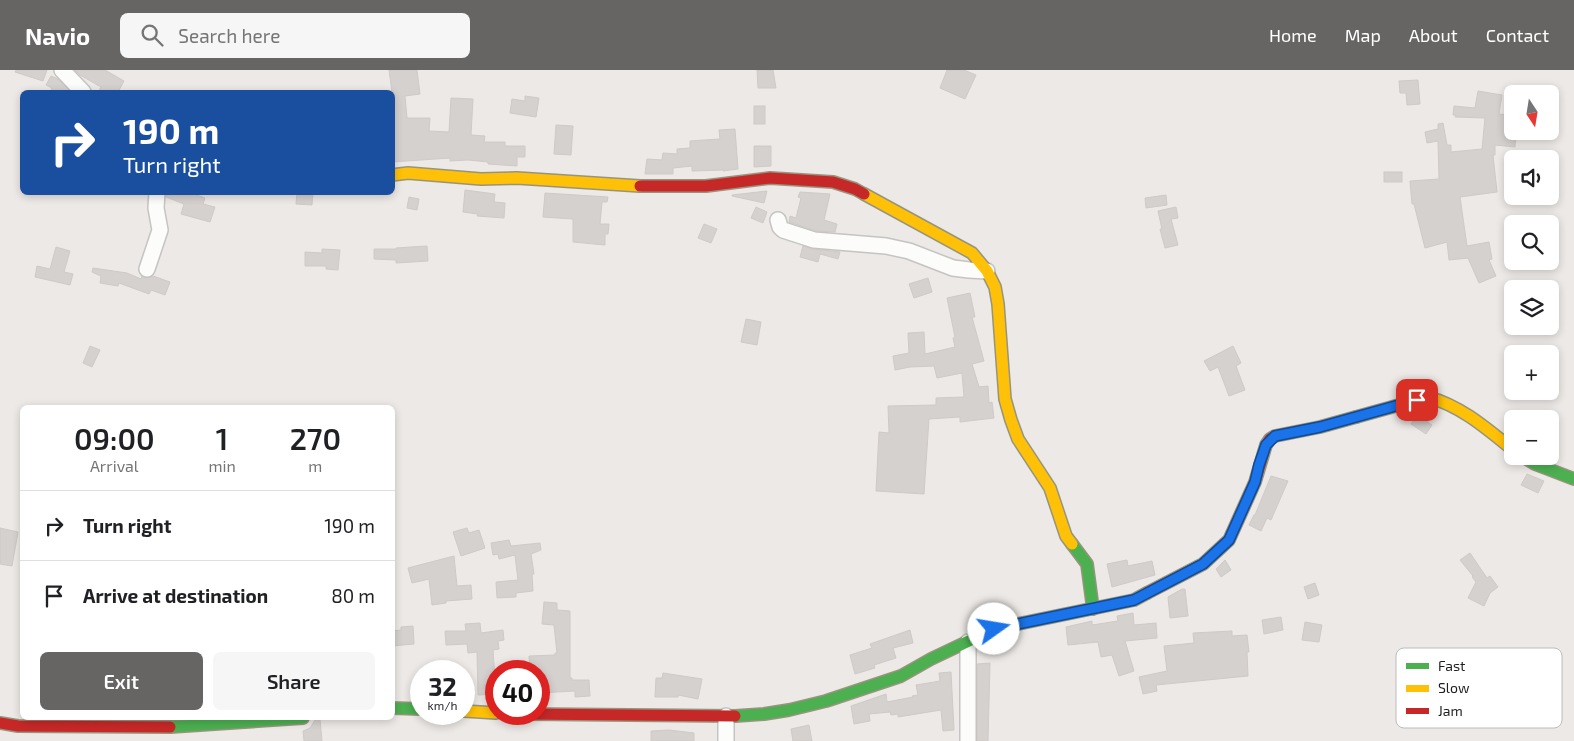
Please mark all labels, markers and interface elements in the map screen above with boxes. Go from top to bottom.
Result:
search box [120,13,470,58]
text: Navio [25,21,90,50]
icon: search [138,21,166,49]
text: Search here [178,24,280,47]
text: Home [1269,24,1317,46]
text: Map [1345,24,1381,46]
text: About [1409,24,1458,46]
text: Contact [1486,24,1549,46]
north arrow [1504,85,1559,140]
map controls [1504,85,1559,465]
text: 190 m [123,109,219,151]
icon: right [40,110,105,175]
button: sound [1504,150,1559,205]
text: Turn right [123,151,221,177]
button: search [1504,215,1559,270]
button: layers [1504,280,1559,335]
button: + [1504,345,1559,400]
pin [1396,379,1438,421]
icon: arrive [1403,386,1431,414]
button: − [1504,410,1559,465]
text: 09:00 [74,420,155,456]
text: 1 [216,420,228,456]
text: 270 [290,420,341,456]
text: Arrival [90,456,139,475]
text: min [208,456,236,475]
text: m [308,456,322,475]
icon: right [40,512,68,540]
text: Turn right [83,514,171,537]
text: 190 m [324,514,375,537]
icon: arrive [40,582,68,610]
text: Arrive at destination [83,584,268,607]
text: 80 m [331,584,375,607]
position arrow [967,602,1019,654]
legend [1396,648,1562,728]
button: Exit [40,652,203,710]
button: Share [213,652,375,710]
text: Fast [1438,657,1465,674]
speed limit sign: 40 [485,660,550,725]
text: 32 [428,671,457,701]
text: Slow [1438,679,1470,696]
text: km/h [428,698,457,712]
text: Jam [1438,702,1463,719]

